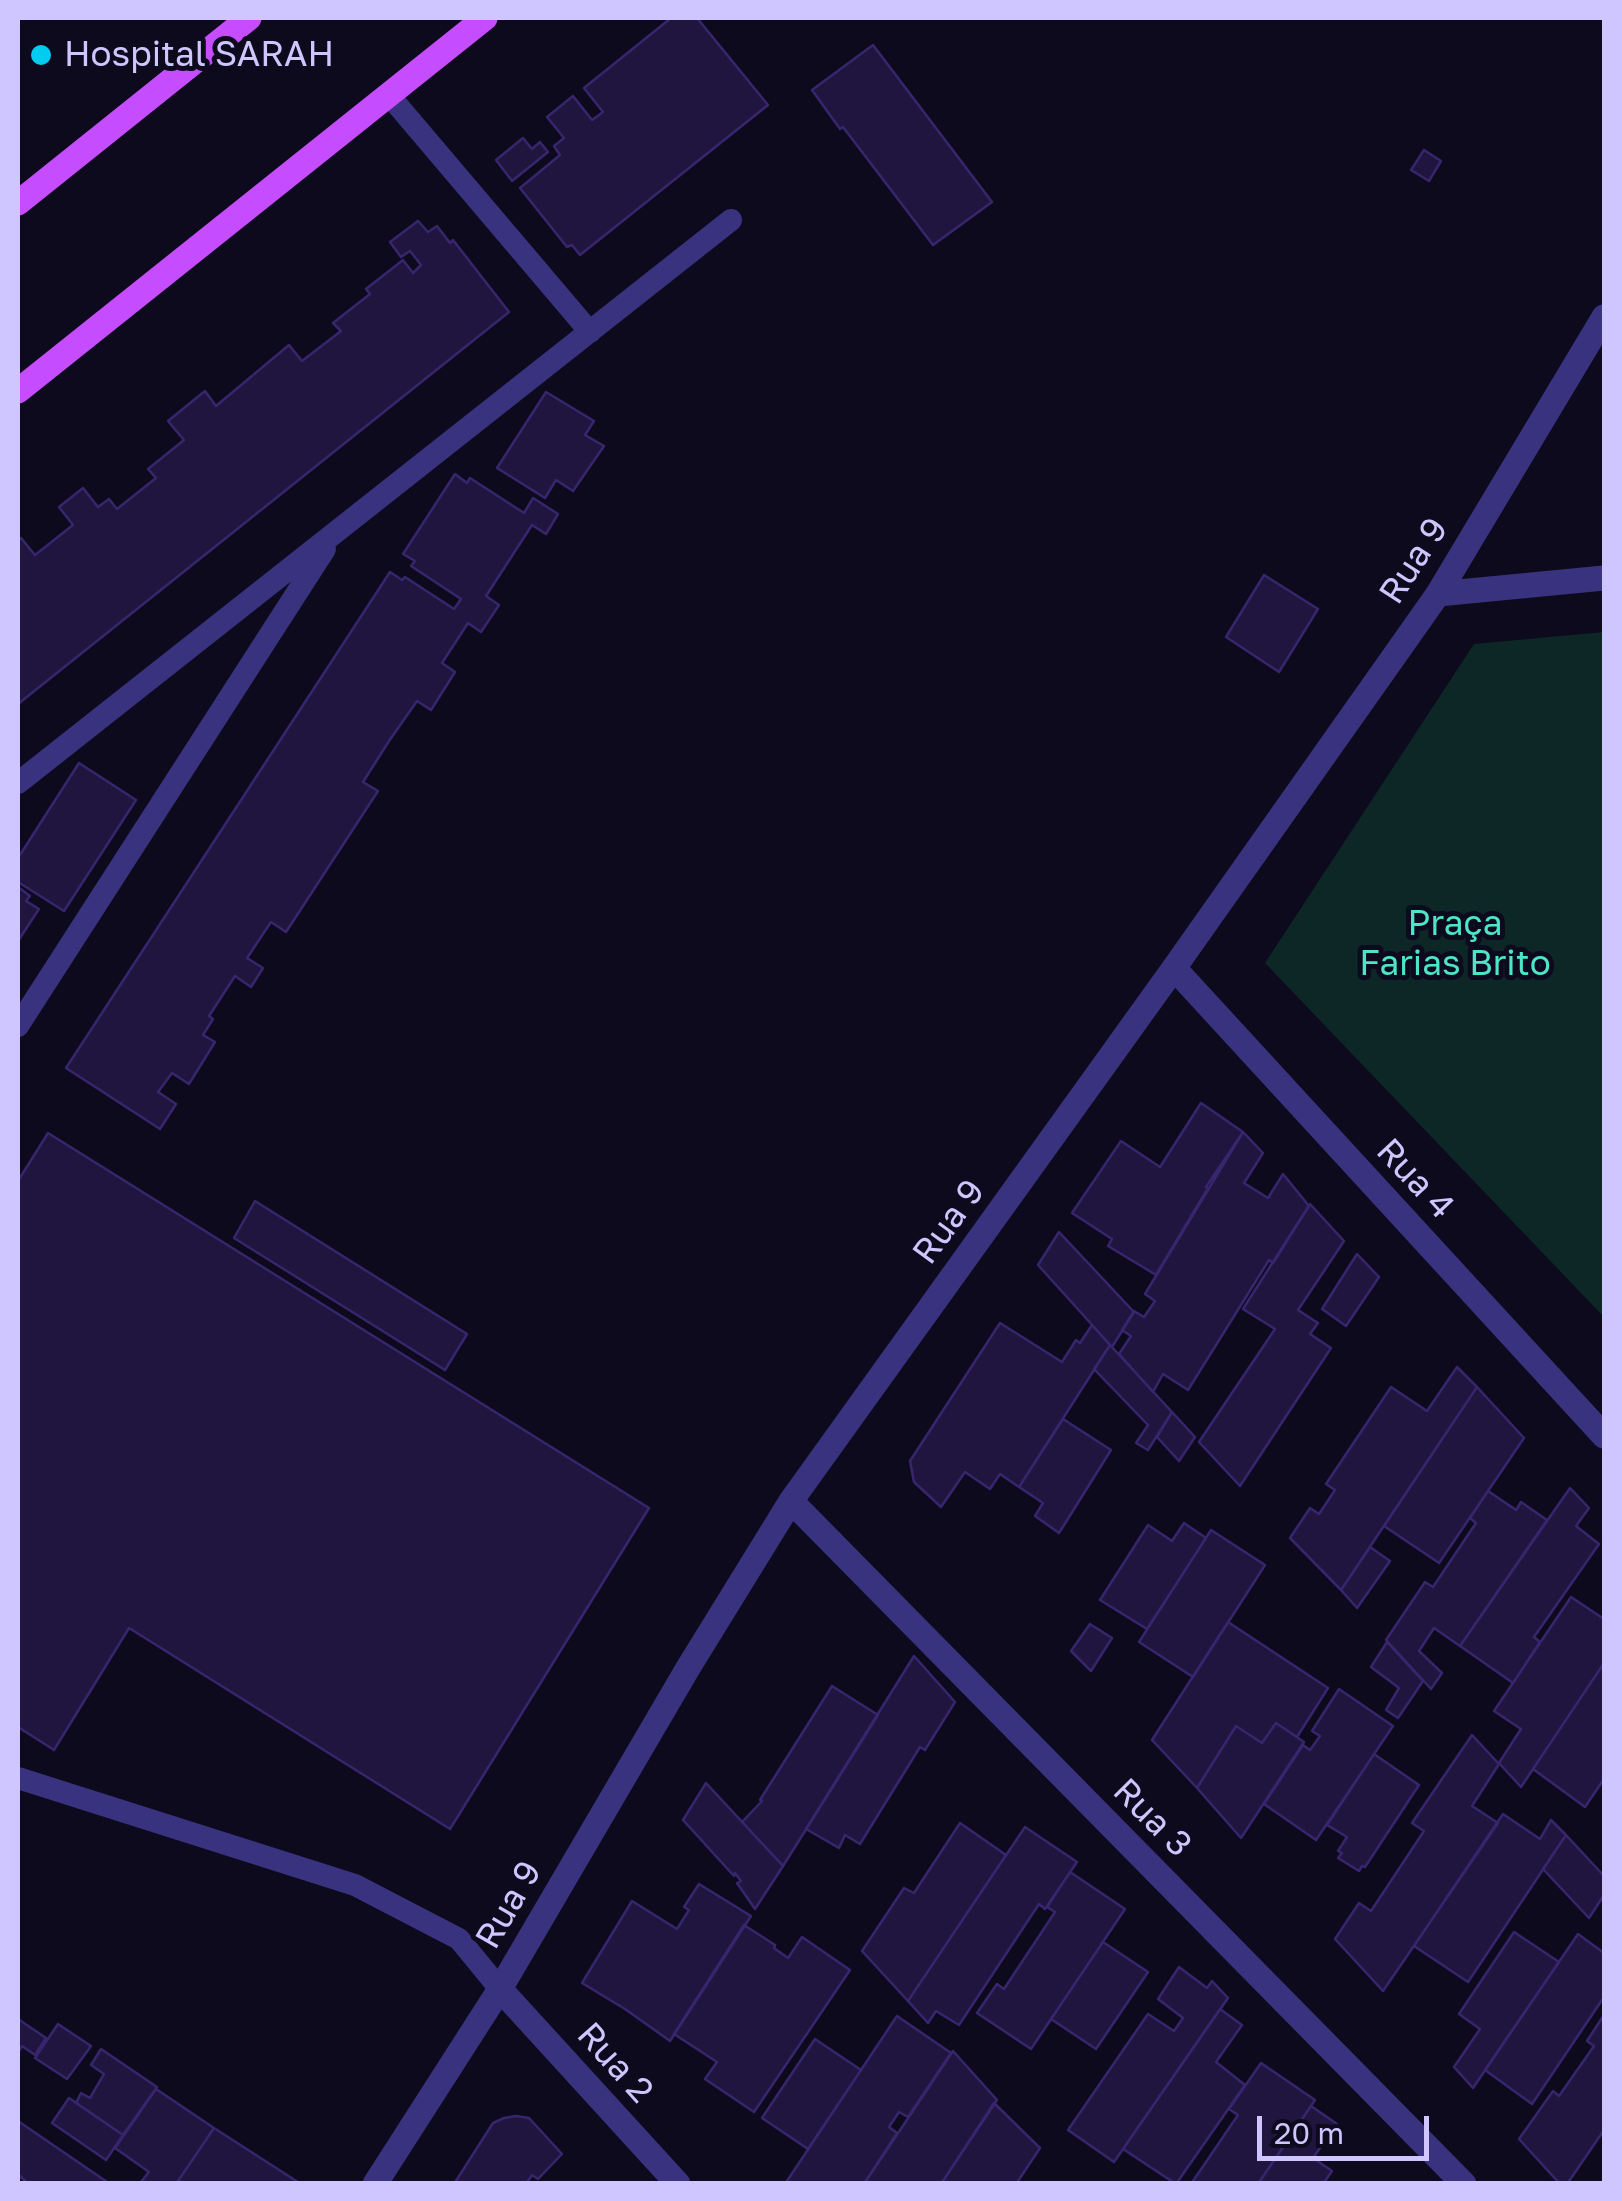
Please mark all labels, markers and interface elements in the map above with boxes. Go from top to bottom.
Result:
place label: Hospital SARAH [64,34,334,76]
marker: Hospital SARAH [28,42,54,68]
street label: Rua 9 [1371,510,1457,612]
park label: Praça Farias Brito [1359,903,1551,985]
street label: Rua 4 [1368,1130,1462,1228]
street label: Rua 9 [904,1172,994,1272]
street label: Rua 3 [1104,1770,1200,1866]
street label: Rua 9 [467,1854,551,1956]
street label: Rua 2 [568,2014,662,2112]
scale bar [1262,2096,1434,2158]
text: 20 m [1274,2115,1344,2151]

